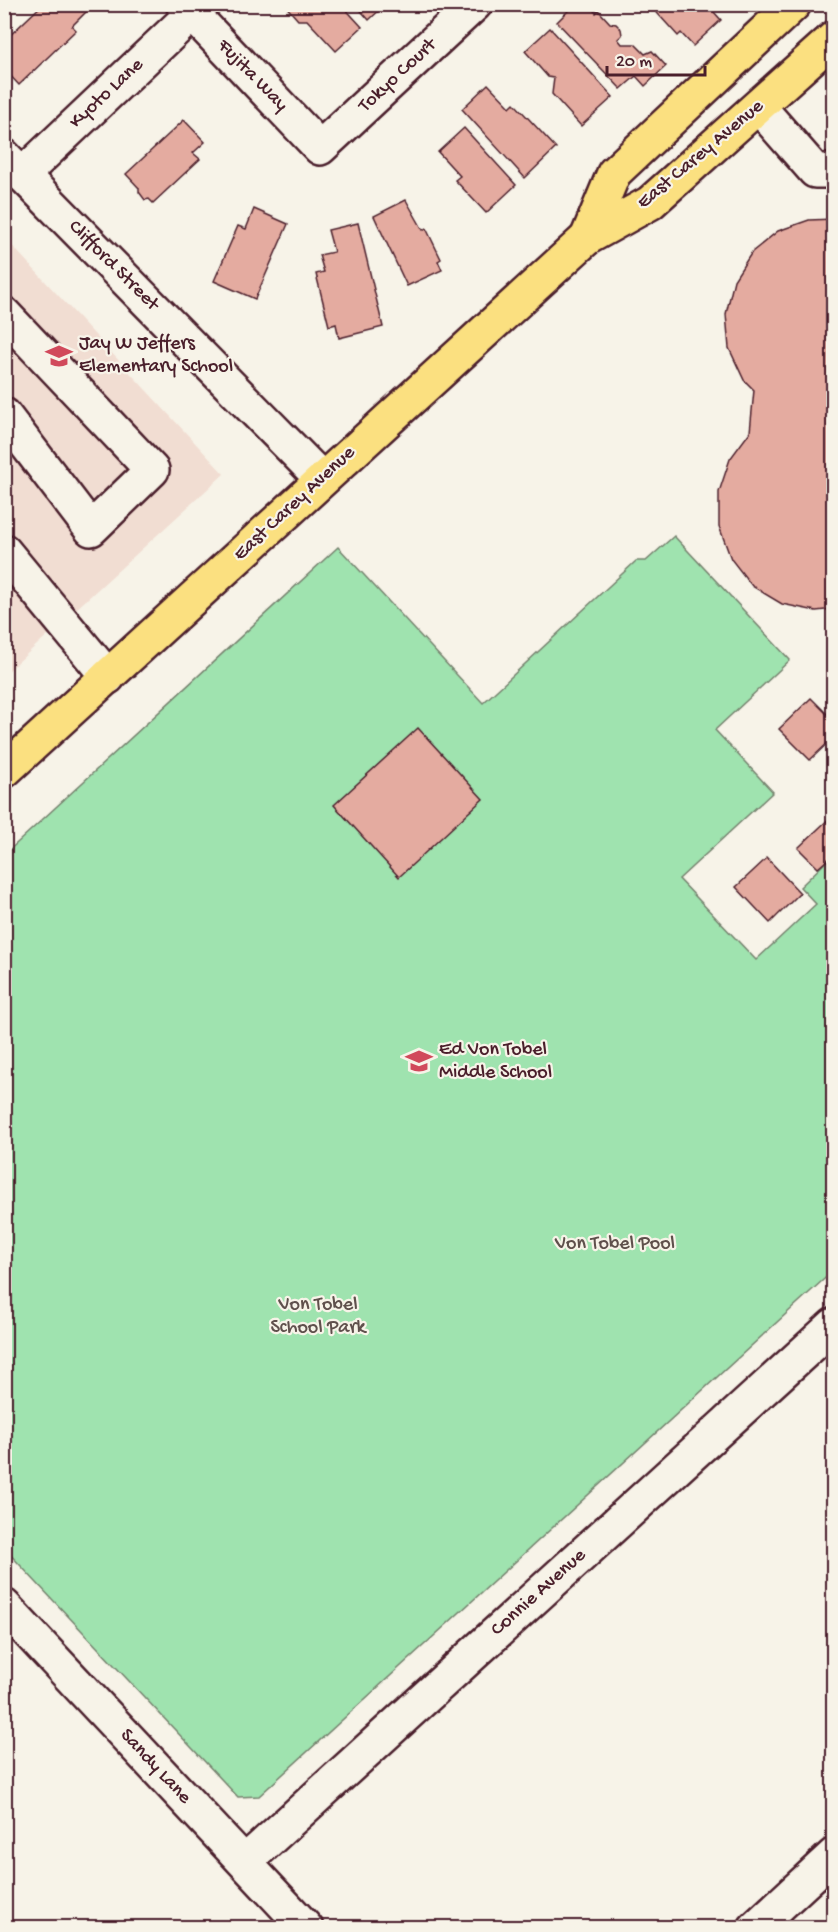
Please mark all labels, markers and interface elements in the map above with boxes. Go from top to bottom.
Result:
street label: Tokyo Court [354,33,443,118]
street label: Fujita Way [211,34,292,117]
scale bar [607,39,704,77]
text: 20 m [616,52,652,73]
street label: Kyoto Lane [65,53,149,134]
street label: East Carey Avenue [633,95,769,215]
street label: Clifford Street [63,216,165,318]
place label: Jay W Jeffers Elementary School [79,333,233,379]
school or university icon: Jay W Jeffers Elementary School [44,341,74,371]
street label: East Carey Avenue [229,441,361,566]
place label: Ed Von Tobel Middle School [439,1039,552,1085]
school or university icon: Ed Von Tobel Middle School [404,1046,434,1076]
park label: Von Tobel Pool [554,1233,675,1256]
park label: Von Tobel School Park [271,1294,368,1340]
street label: Connie Avenue [487,1544,592,1642]
street label: Sandy Lane [114,1725,196,1810]

